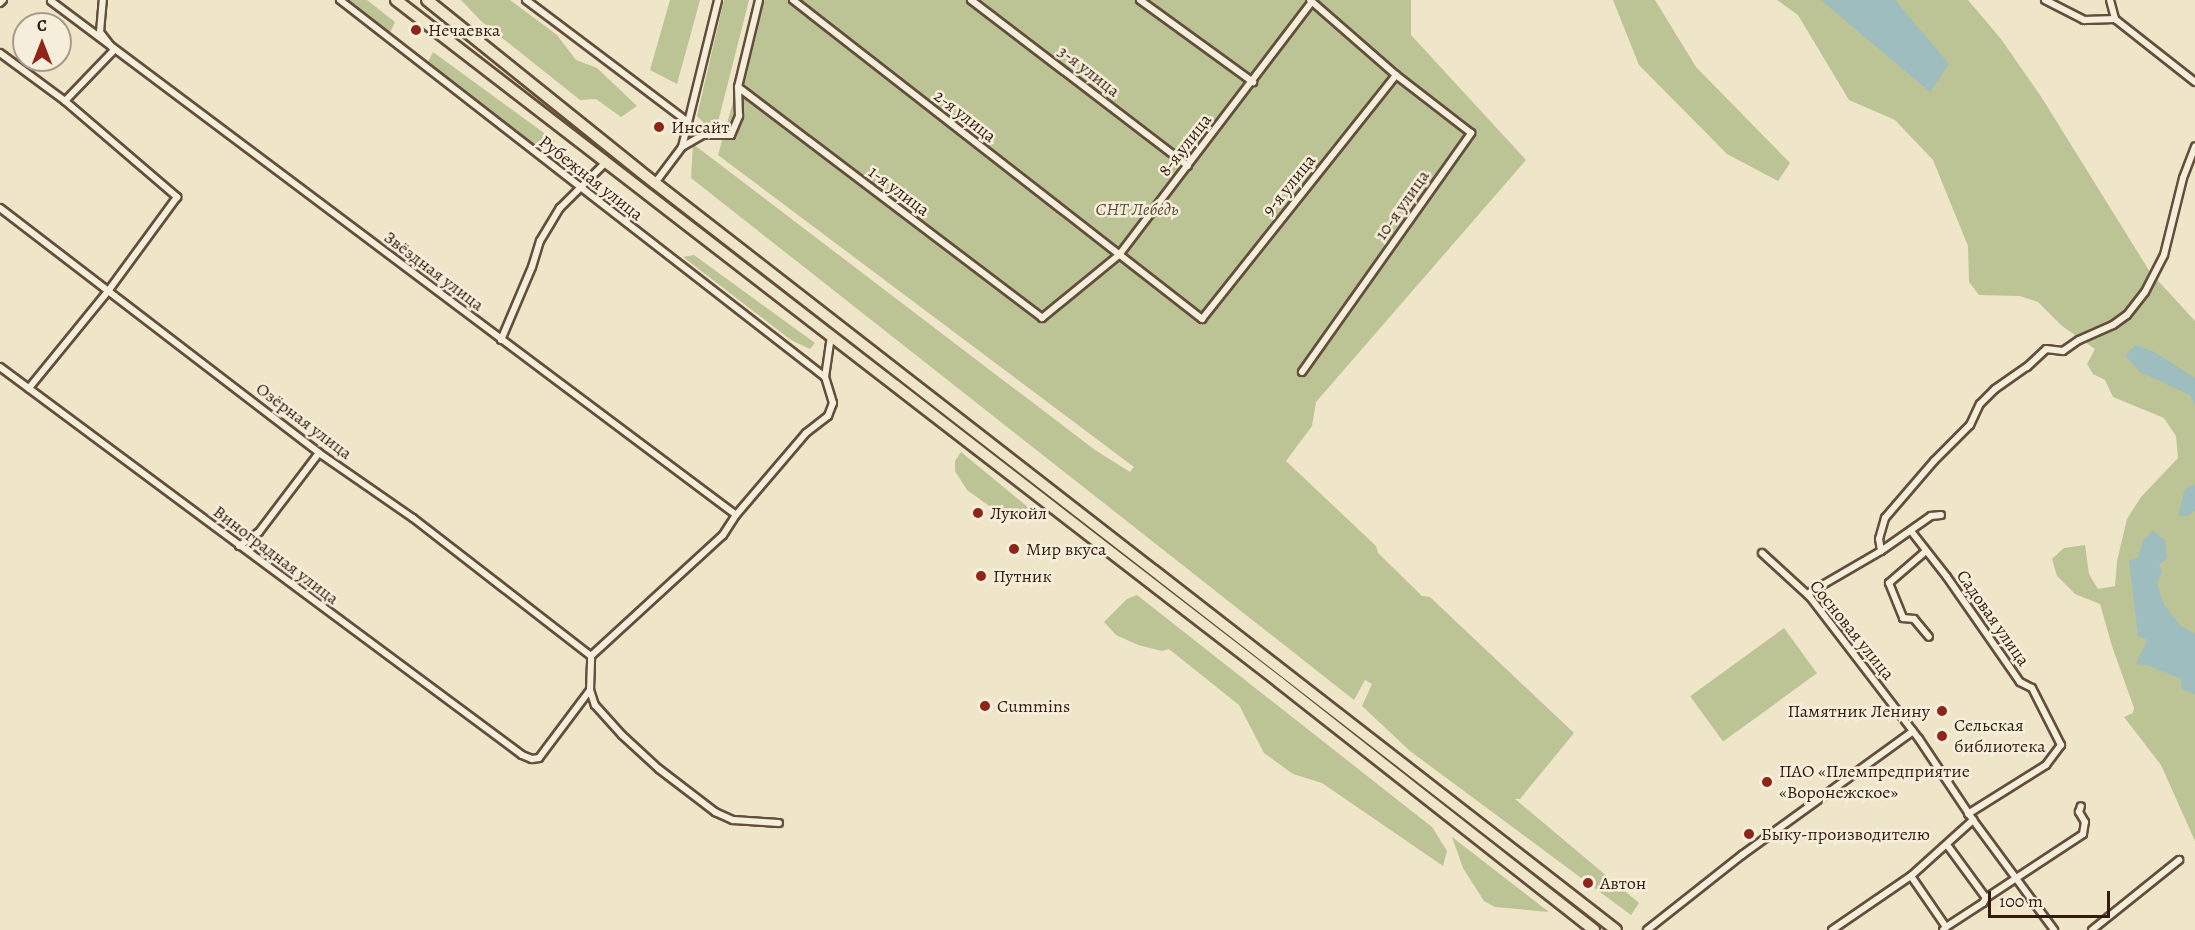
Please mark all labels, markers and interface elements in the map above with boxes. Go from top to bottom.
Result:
north arrow [12,12,72,72]
text: С [37,15,47,37]
place label: Нечаевка [428,19,500,41]
marker: Нечаевка [409,23,423,37]
street label: 3-я улица [1054,40,1124,102]
street label: 2-я улица [929,85,1001,147]
street label: 8-я улица [1154,109,1216,181]
place label: Инсайт [671,116,729,138]
marker: Инсайт [652,120,666,134]
street label: Рубежная улица [535,131,647,225]
street label: 9-я улица [1258,150,1320,220]
street label: 1-я улица [864,161,934,221]
street label: 10-я улица [1370,166,1434,244]
park label: СНТ Лебедь [1096,198,1178,220]
street label: Звёздная улица [380,226,488,316]
street label: Озёрная улица [252,378,356,464]
street label: Виноградная улица [209,501,343,609]
place label: Лукойл [990,502,1047,524]
marker: Лукойл [971,506,985,520]
place label: Мир вкуса [1026,538,1106,560]
marker: Мир вкуса [1007,542,1021,556]
place label: Путник [993,565,1052,587]
street label: Садовая улица [1952,566,2034,670]
marker: Путник [974,569,988,583]
street label: Сосновая улица [1805,576,1899,684]
place label: Cummins [997,695,1070,717]
marker: Cummins [978,699,992,713]
place label: Памятник Ленину [1787,700,1930,722]
marker: Памятник Ленину [1935,704,1949,718]
place label: Сельская библиотека [1954,715,2046,758]
marker: Сельская библиотека [1935,729,1949,743]
place label: ПАО «Племпредприятие «Воронежское» [1779,761,1970,804]
marker: ПАО «Племпредприятие «Воронежское» [1760,775,1774,789]
place label: Быку-производителю [1761,823,1930,845]
marker: Быку-производителю [1742,827,1756,841]
place label: Автон [1600,872,1646,894]
marker: Автон [1581,876,1595,890]
scale bar [1991,879,2112,917]
text: 100 m [1999,889,2043,913]

